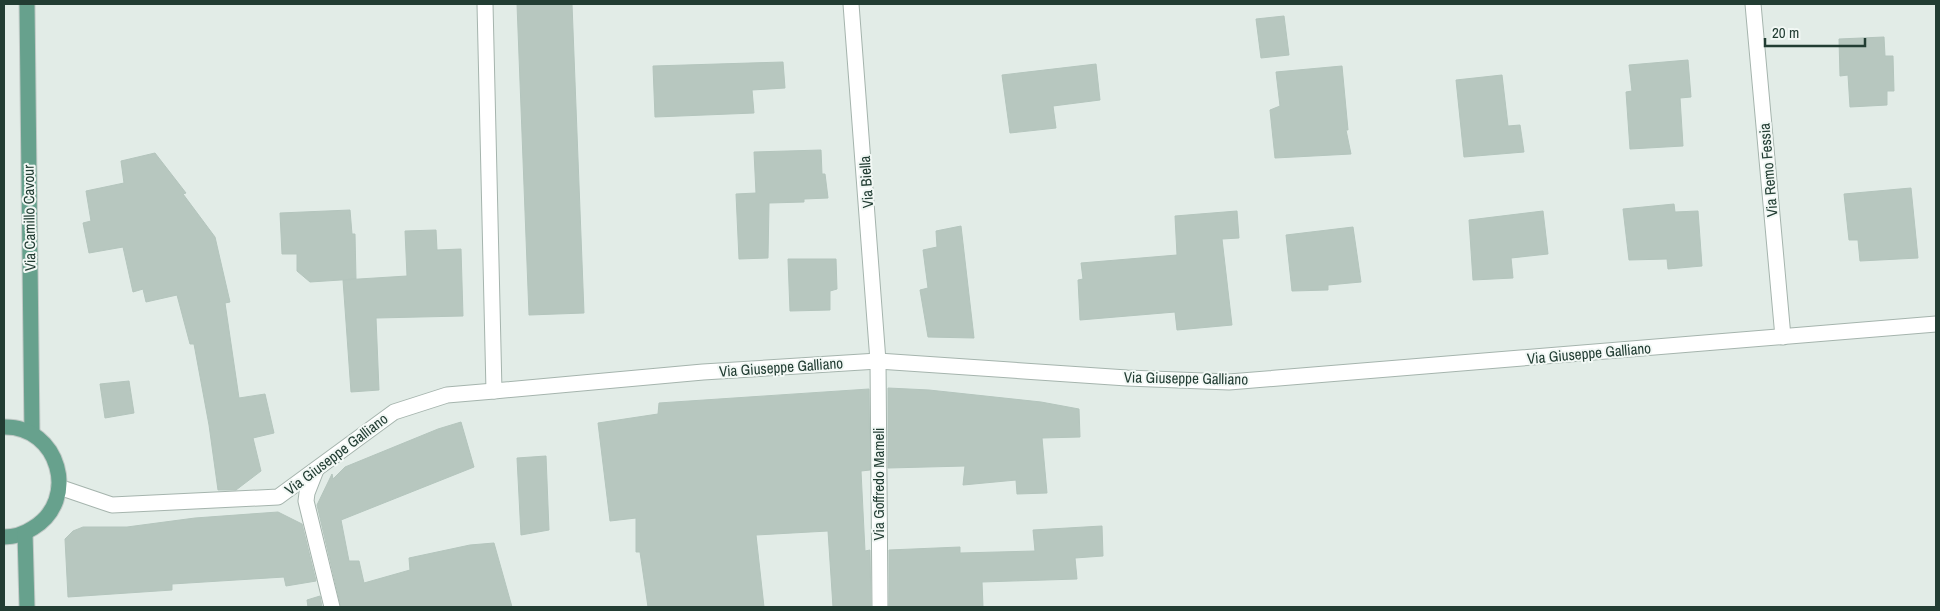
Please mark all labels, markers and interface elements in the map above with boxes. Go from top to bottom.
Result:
scale bar [1765,15,1865,47]
text: 20 m [1772,22,1799,43]
street label: Via Remo Fessia [1753,122,1783,218]
street label: Via Biella [854,155,878,209]
street label: Via Camillo Cavour [18,165,40,271]
street label: Via Giuseppe Galliano [1526,337,1652,369]
street label: Via Giuseppe Galliano [718,352,844,382]
street label: Via Giuseppe Galliano [1124,366,1248,390]
street label: Via Giuseppe Galliano [280,408,392,500]
street label: Via Goffredo Mameli [868,427,889,541]

